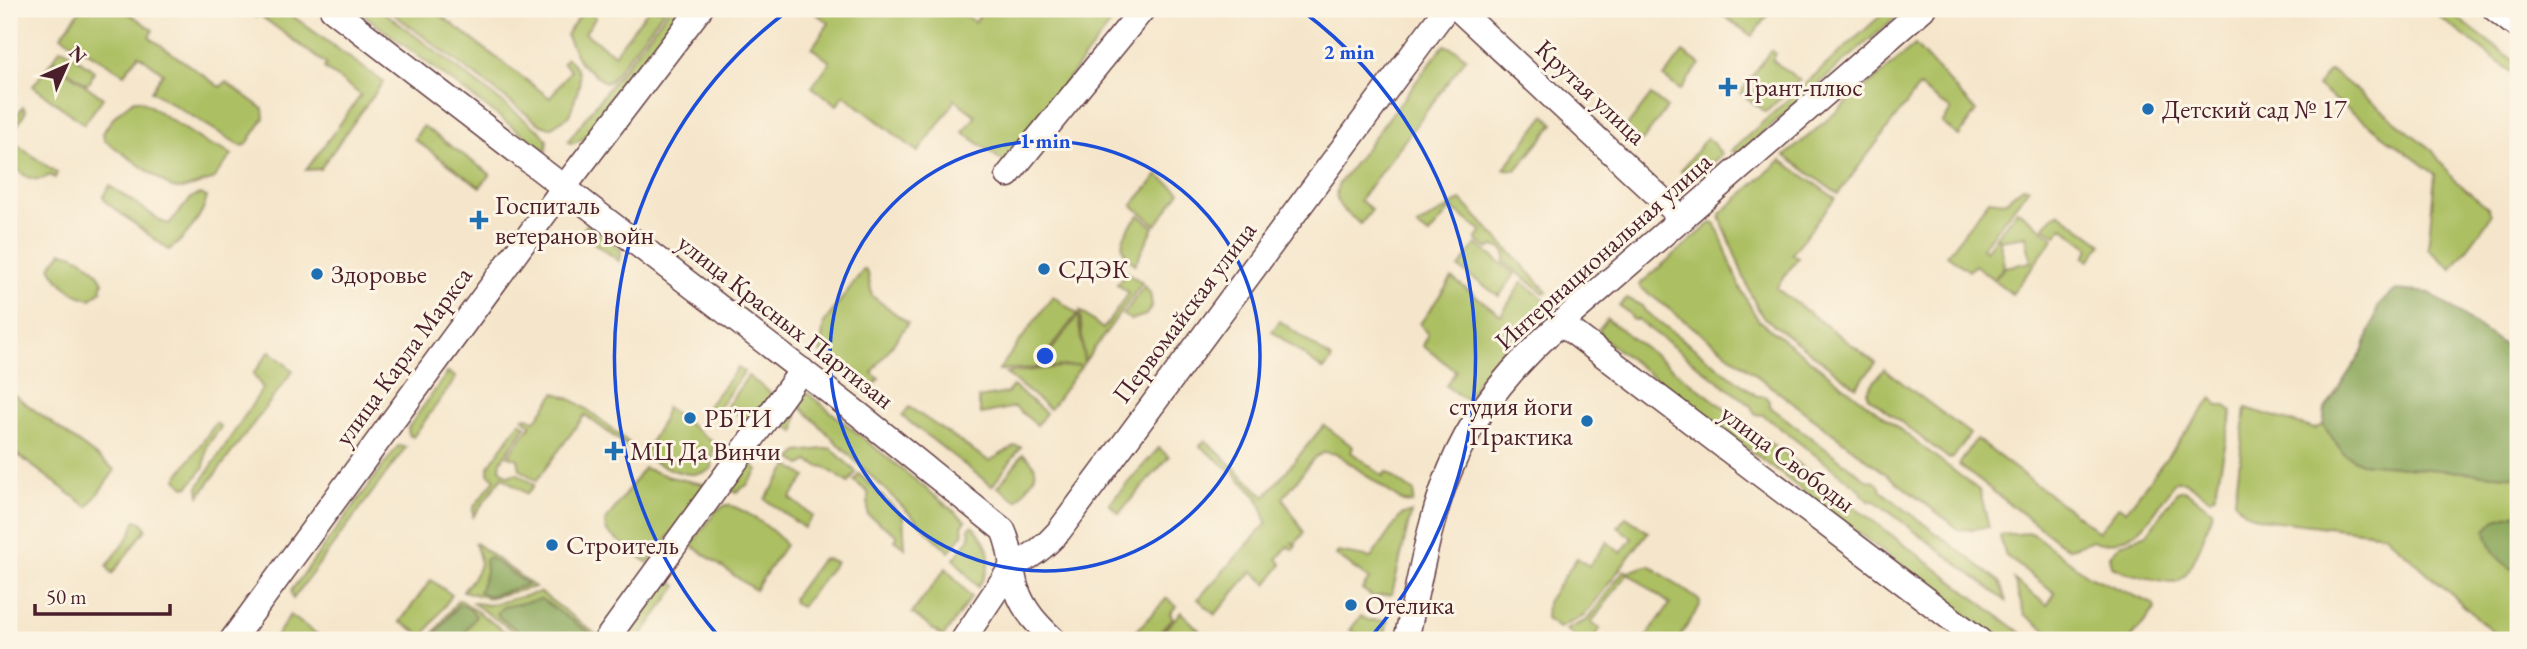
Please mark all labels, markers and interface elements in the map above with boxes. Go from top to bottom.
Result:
north arrow [32,32,102,102]
street label: Крутая улица [1528,32,1654,153]
text: 2 min [1323,38,1375,65]
text: N [63,40,92,69]
place label: Грант-плюс [1744,70,1863,104]
marker: Грант-плюс [1718,77,1738,97]
place label: Детский сад № 17 [2162,92,2347,126]
marker: Детский сад № 17 [2140,101,2156,117]
text: 1 min [1019,127,1071,154]
street label: Интернациональная улица [1487,144,1719,358]
place label: Госпиталь ветеранов войн [495,188,654,252]
marker: Госпиталь ветеранов войн [469,210,489,230]
street label: Первомайская улица [1104,214,1264,410]
street label: улица Красных Партизан [671,226,901,416]
place label: СДЭК [1058,252,1130,286]
place label: Здоровье [331,257,427,291]
street label: улица Карла Маркса [326,259,480,452]
marker: СДЭК [1036,261,1052,277]
marker: Здоровье [309,266,325,282]
centre of rings [1033,344,1057,368]
place label: студия йоги Практика [1449,389,1574,453]
street label: улица Свободы [1714,396,1862,520]
place label: РБТИ [704,401,772,435]
marker: РБТИ [682,410,698,426]
marker: студия йоги Практика [1579,413,1595,429]
place label: МЦ Да Винчи [630,434,781,468]
marker: МЦ Да Винчи [604,441,624,461]
place label: Строитель [566,528,679,562]
marker: Строитель [544,537,560,553]
scale bar [35,572,170,616]
text: 50 m [46,583,87,610]
place label: Отелика [1365,588,1455,622]
marker: Отелика [1343,597,1359,613]

